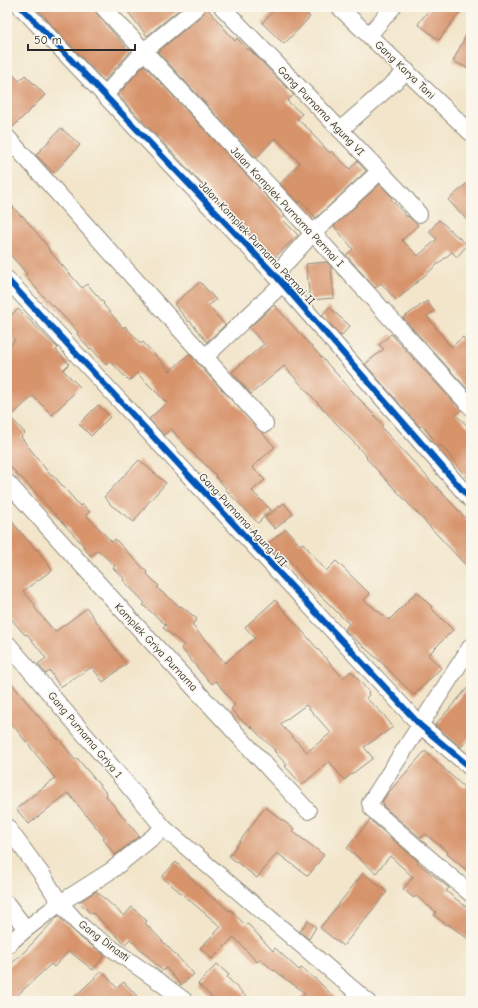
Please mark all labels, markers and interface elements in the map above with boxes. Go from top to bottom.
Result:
scale bar [28,26,135,52]
text: 50 m [34,33,62,47]
street label: Gang Karya Tani [372,38,438,102]
street label: Gang Purnama Agung VI [275,64,367,158]
street label: Jalan Komplek Purnama Permai I [228,144,346,270]
street label: Jalan Komplek Purnama Permai II [196,179,318,307]
street label: Gang Purnama Agung VII [196,470,290,570]
street label: Komplek Griya Purnama [112,600,200,694]
street label: Gang Purnama Griya 1 [45,689,125,781]
street label: Gang Dinasti [76,918,132,964]

